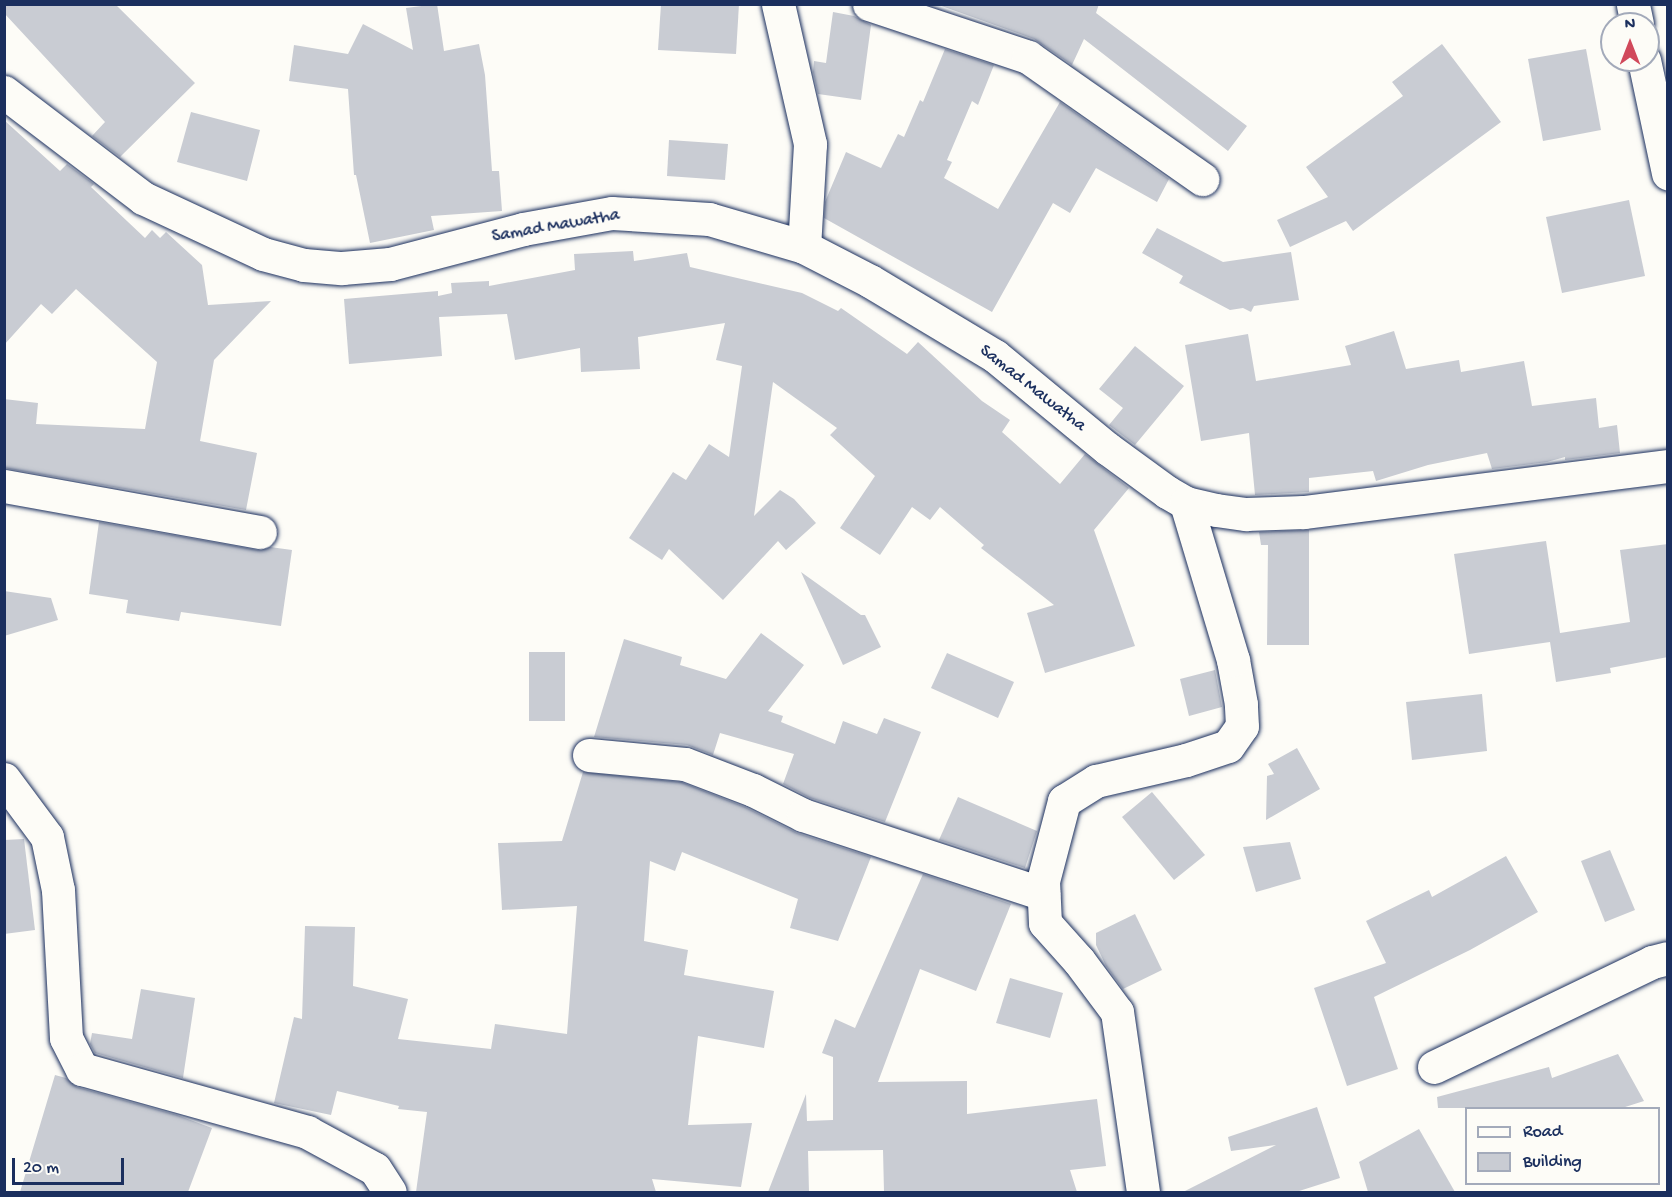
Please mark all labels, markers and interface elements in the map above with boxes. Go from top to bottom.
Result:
north arrow [1600,12,1660,72]
text: N [1625,16,1635,35]
street label: Samad Mawatha [490,205,622,249]
street label: Samad Mawatha [974,341,1090,437]
legend [1465,1107,1660,1185]
text: Road [1523,1122,1562,1143]
scale bar [15,1146,128,1184]
text: Building [1523,1152,1582,1173]
text: 20 m [23,1158,59,1179]

